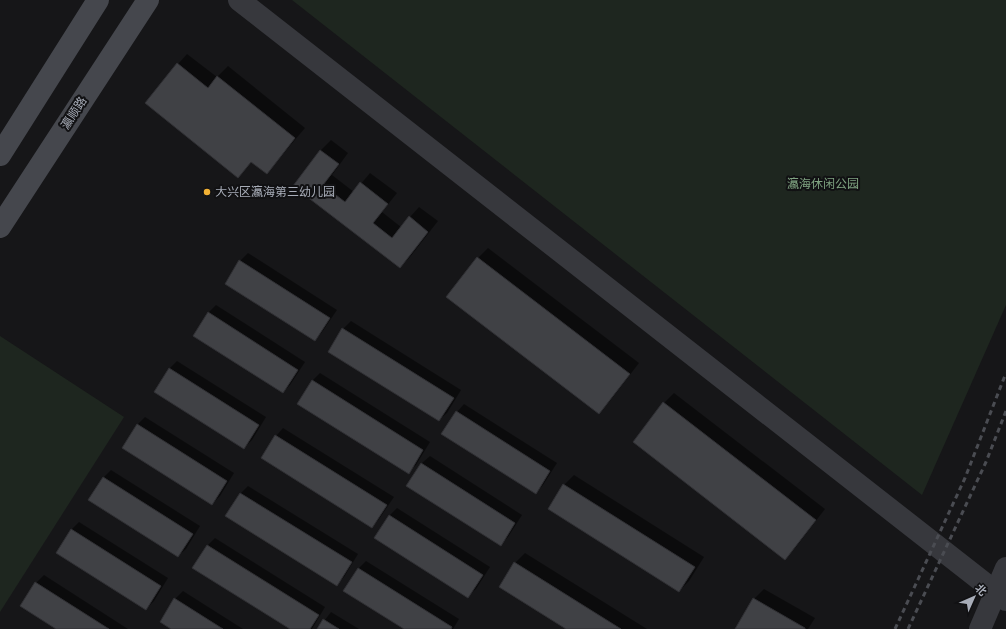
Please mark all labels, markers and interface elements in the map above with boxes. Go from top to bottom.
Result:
street label: 瀛顺路 [58,94,90,132]
park label: 瀛海休闲公园 [787,177,859,191]
place label: 大兴区瀛海第三幼儿园 [215,185,335,199]
marker: 大兴区瀛海第三幼儿园 [202,187,212,197]
north arrow [954,577,994,617]
text: 北 [973,582,989,598]

